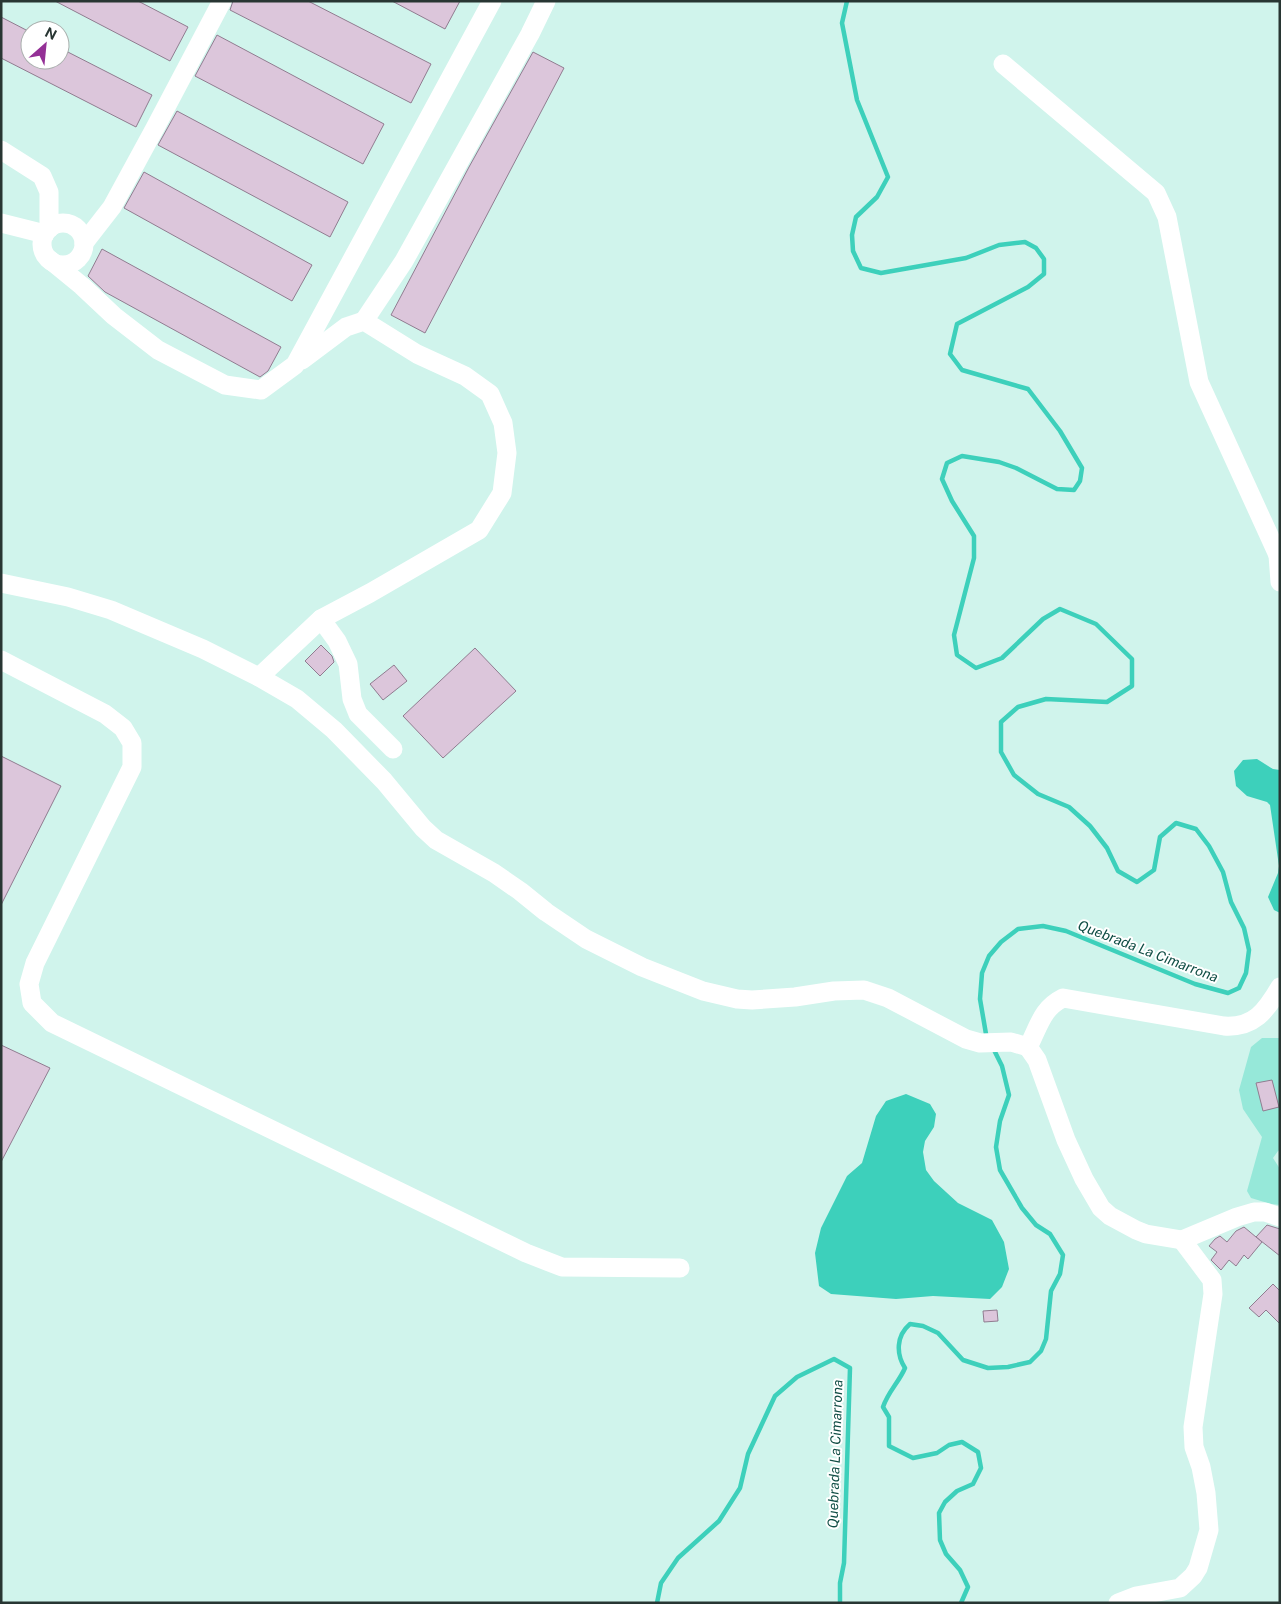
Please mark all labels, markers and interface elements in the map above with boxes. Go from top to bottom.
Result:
north arrow [20,20,70,70]
text: N [42,24,59,43]
water label: Quebrada La Cimarrona [1076,917,1220,985]
water label: Quebrada La Cimarrona [824,1379,846,1529]

